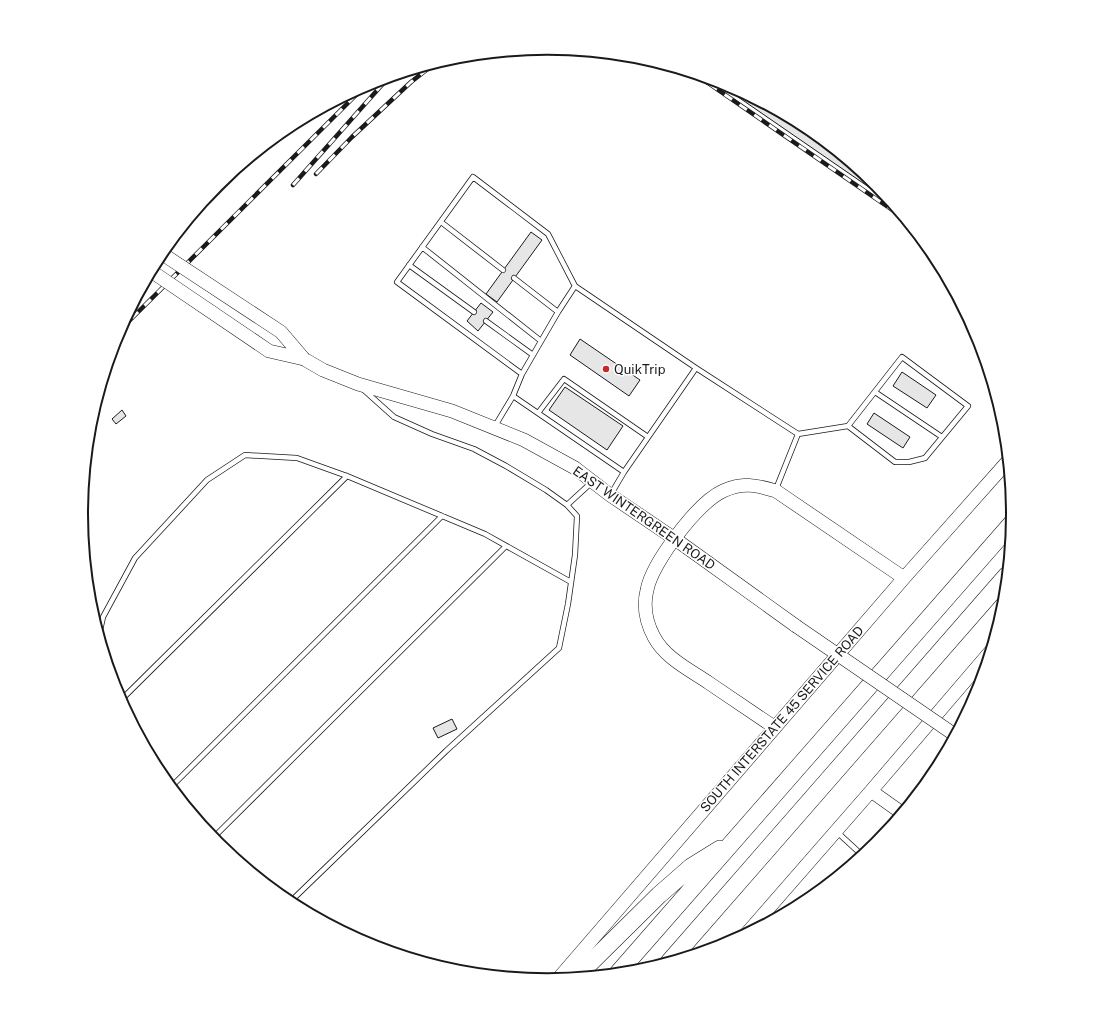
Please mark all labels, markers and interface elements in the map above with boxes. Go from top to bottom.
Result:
place label: QuikTrip [614,362,666,377]
marker: QuikTrip [601,364,611,374]
street label: EAST WINTERGREEN ROAD [570,463,718,573]
street label: SOUTH INTERSTATE 45 SERVICE ROAD [697,623,867,815]

